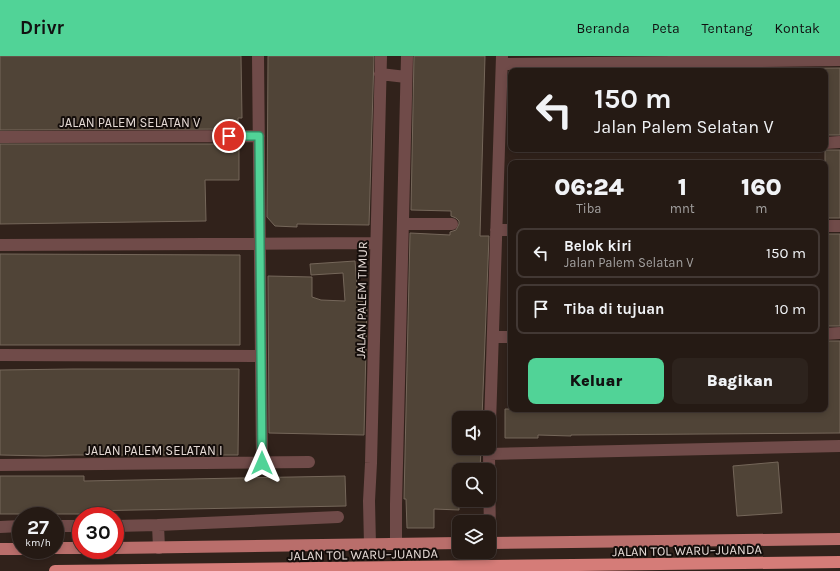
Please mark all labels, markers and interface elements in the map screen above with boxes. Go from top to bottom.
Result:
text: Drivr [20,17,64,39]
text: Beranda [577,20,630,37]
text: Peta [652,20,680,37]
text: Tentang [702,20,753,37]
text: Kontak [775,20,820,37]
text: 150 m [594,82,672,115]
icon: left [528,84,580,136]
street label: JALAN PALEM SELATAN V [60,115,201,130]
text: Jalan Palem Selatan V [594,116,774,138]
pin [212,119,246,153]
icon: arrive [218,125,240,147]
text: 06:24 [554,173,624,201]
text: 1 [678,173,687,201]
text: 160 [741,173,782,201]
text: Tiba [576,201,602,216]
text: mnt [670,201,695,216]
text: m [755,201,767,216]
text: Belok kiri [564,237,632,255]
street label: JALAN PALEM TIMUR [353,241,370,359]
icon: left [530,242,552,264]
text: 150 m [766,244,806,262]
text: Jalan Palem Selatan V [564,255,694,270]
icon: arrive [530,298,552,320]
text: Tiba di tujuan [564,300,664,318]
text: 10 m [775,300,806,318]
button: Keluar [528,358,664,404]
button: Bagikan [672,358,808,404]
map controls [452,411,496,559]
button: sound [452,411,496,455]
position arrow [241,442,283,484]
street label: JALAN PALEM SELATAN I [85,443,223,458]
button: search [452,463,496,507]
speed limit sign: 30 [72,507,124,559]
button: layers [452,515,496,559]
text: 27 [27,516,49,539]
text: km/h [25,537,51,549]
street label: JALAN TOL WARU–JUANDA [612,542,763,559]
street label: JALAN TOL WARU–JUANDA [288,546,439,563]

